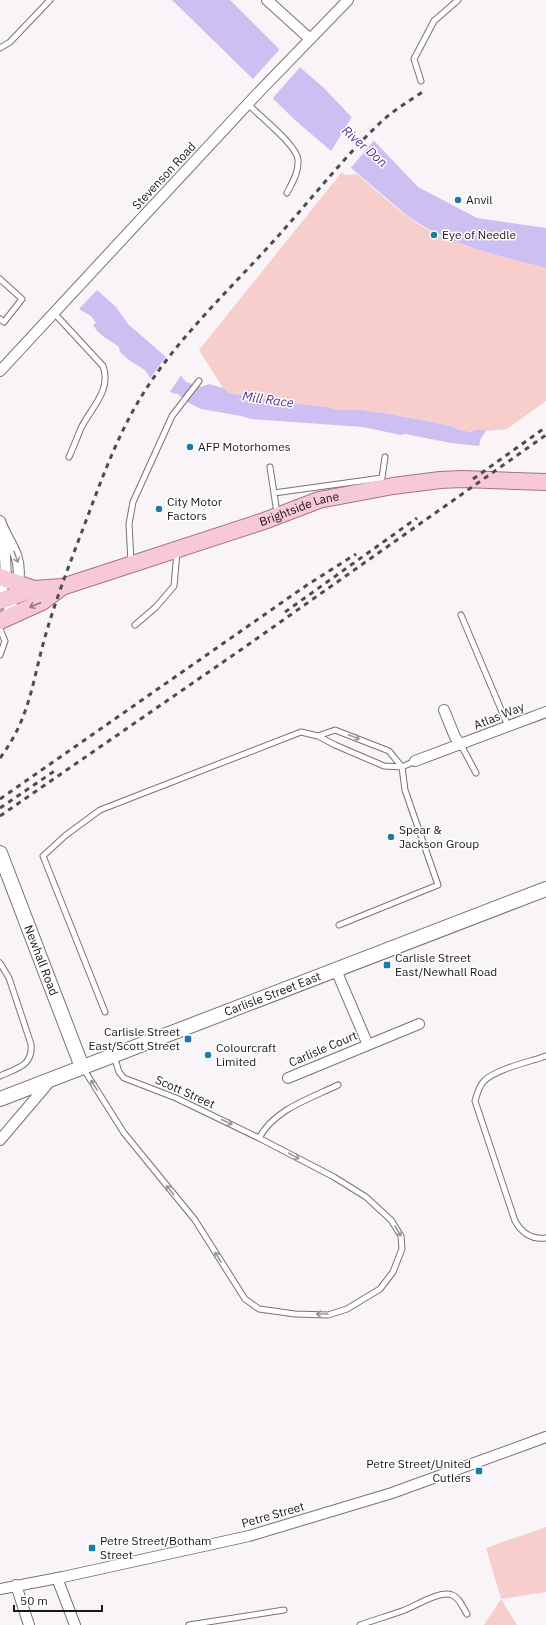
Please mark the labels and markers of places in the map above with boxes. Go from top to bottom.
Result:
place label: Anvil [466,192,493,207]
marker: Anvil [453,195,463,205]
place label: Eye of Needle [442,227,517,242]
marker: Eye of Needle [429,230,439,240]
place label: AFP Motorhomes [198,439,291,454]
marker: AFP Motorhomes [185,442,195,452]
place label: City Motor Factors [167,494,223,523]
marker: City Motor Factors [154,504,164,514]
place label: Spear & Jackson Group [399,822,479,851]
marker: Spear & Jackson Group [386,832,396,842]
place label: Carlisle Street East/Newhall Road [395,950,497,979]
marker: Carlisle Street East/Newhall Road [382,960,392,970]
place label: Carlisle Street East/Scott Street [88,1024,180,1053]
marker: Carlisle Street East/Scott Street [183,1034,193,1044]
place label: Colourcraft Limited [216,1040,276,1069]
marker: Colourcraft Limited [203,1050,213,1060]
place label: Petre Street/United Cutlers [366,1456,471,1485]
marker: Petre Street/United Cutlers [474,1466,484,1476]
place label: Petre Street/Botham Street [100,1533,212,1562]
marker: Petre Street/Botham Street [87,1543,97,1553]

